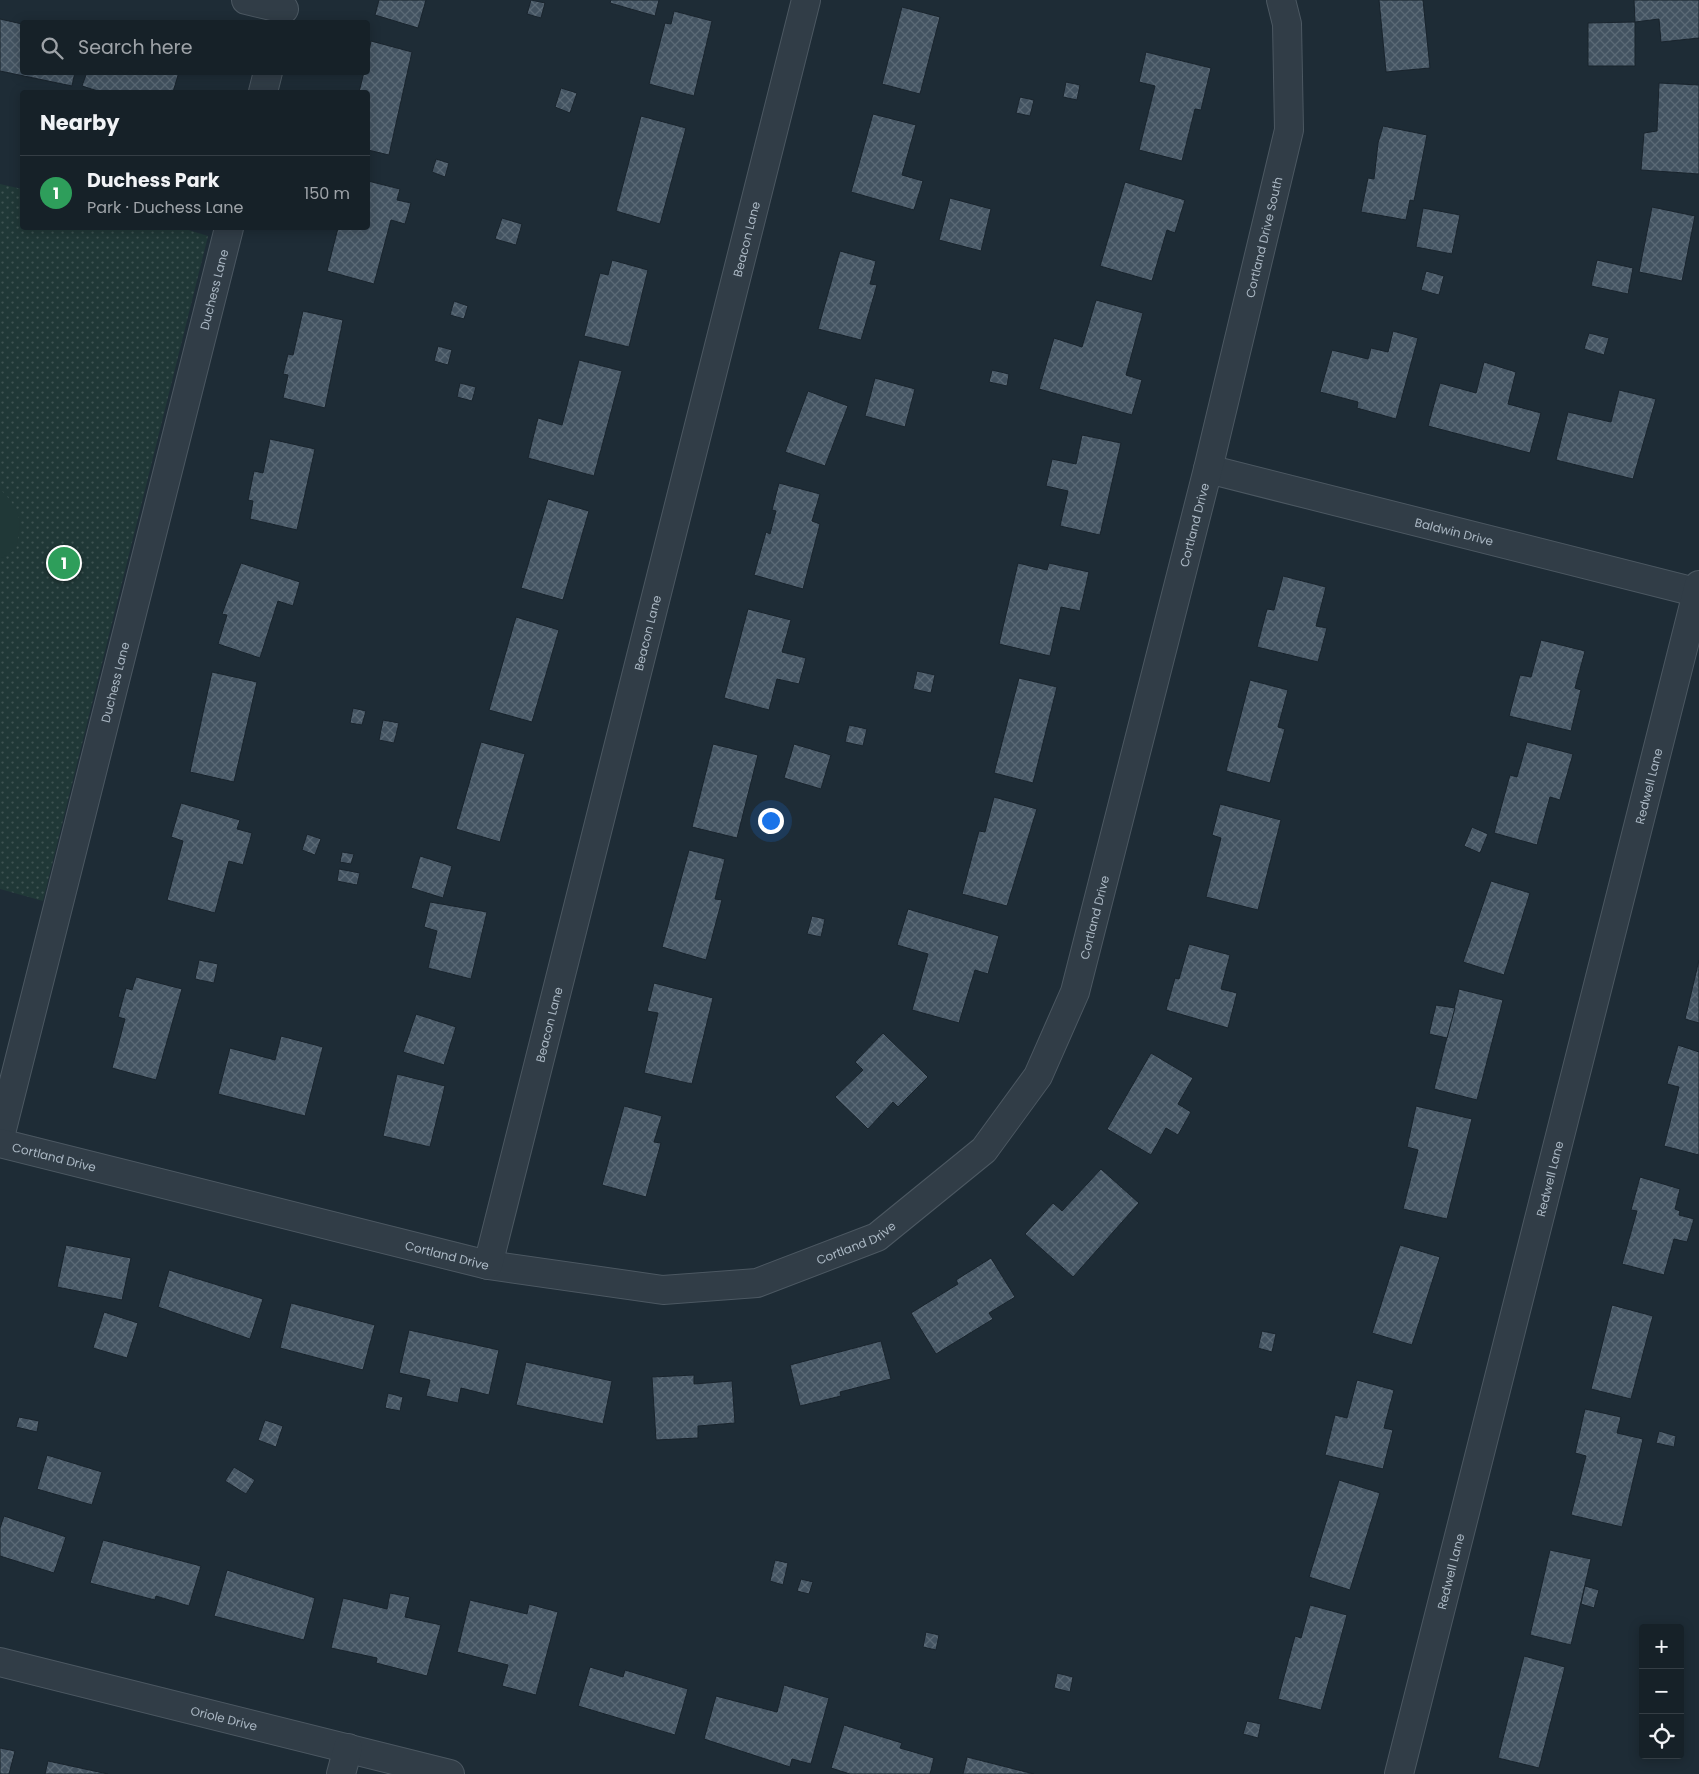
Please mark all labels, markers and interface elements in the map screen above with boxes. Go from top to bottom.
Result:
search box [20,20,370,75]
icon: search [38,34,66,62]
text: Search here [78,34,192,61]
text: Nearby [40,108,120,137]
text: Duchess Park [87,167,220,194]
street label: Cortland Drive South [1241,175,1286,299]
text: 1 [53,182,59,205]
text: 150 m [304,182,350,205]
text: Park · Duchess Lane [87,196,244,219]
street label: Beacon Lane [728,199,764,278]
street label: Duchess Lane [195,247,232,332]
street label: Cortland Drive [1175,481,1213,569]
street label: Baldwin Drive [1413,513,1495,549]
pin: 1 [48,544,80,582]
street label: Beacon Lane [629,593,665,672]
street label: Duchess Lane [96,640,133,724]
street label: Redwell Lane [1631,746,1666,826]
your location [758,808,784,834]
street label: Cortland Drive [1075,873,1113,961]
street label: Beacon Lane [531,985,566,1064]
street label: Cortland Drive [11,1138,98,1175]
street label: Redwell Lane [1531,1139,1567,1218]
street label: Cortland Drive [814,1217,899,1268]
street label: Cortland Drive [403,1236,491,1273]
street label: Redwell Lane [1432,1532,1468,1611]
map controls [1639,1624,1684,1759]
button: + [1639,1624,1684,1669]
button: − [1639,1669,1684,1714]
street label: Oriole Drive [189,1701,259,1734]
button: locate [1639,1714,1684,1759]

